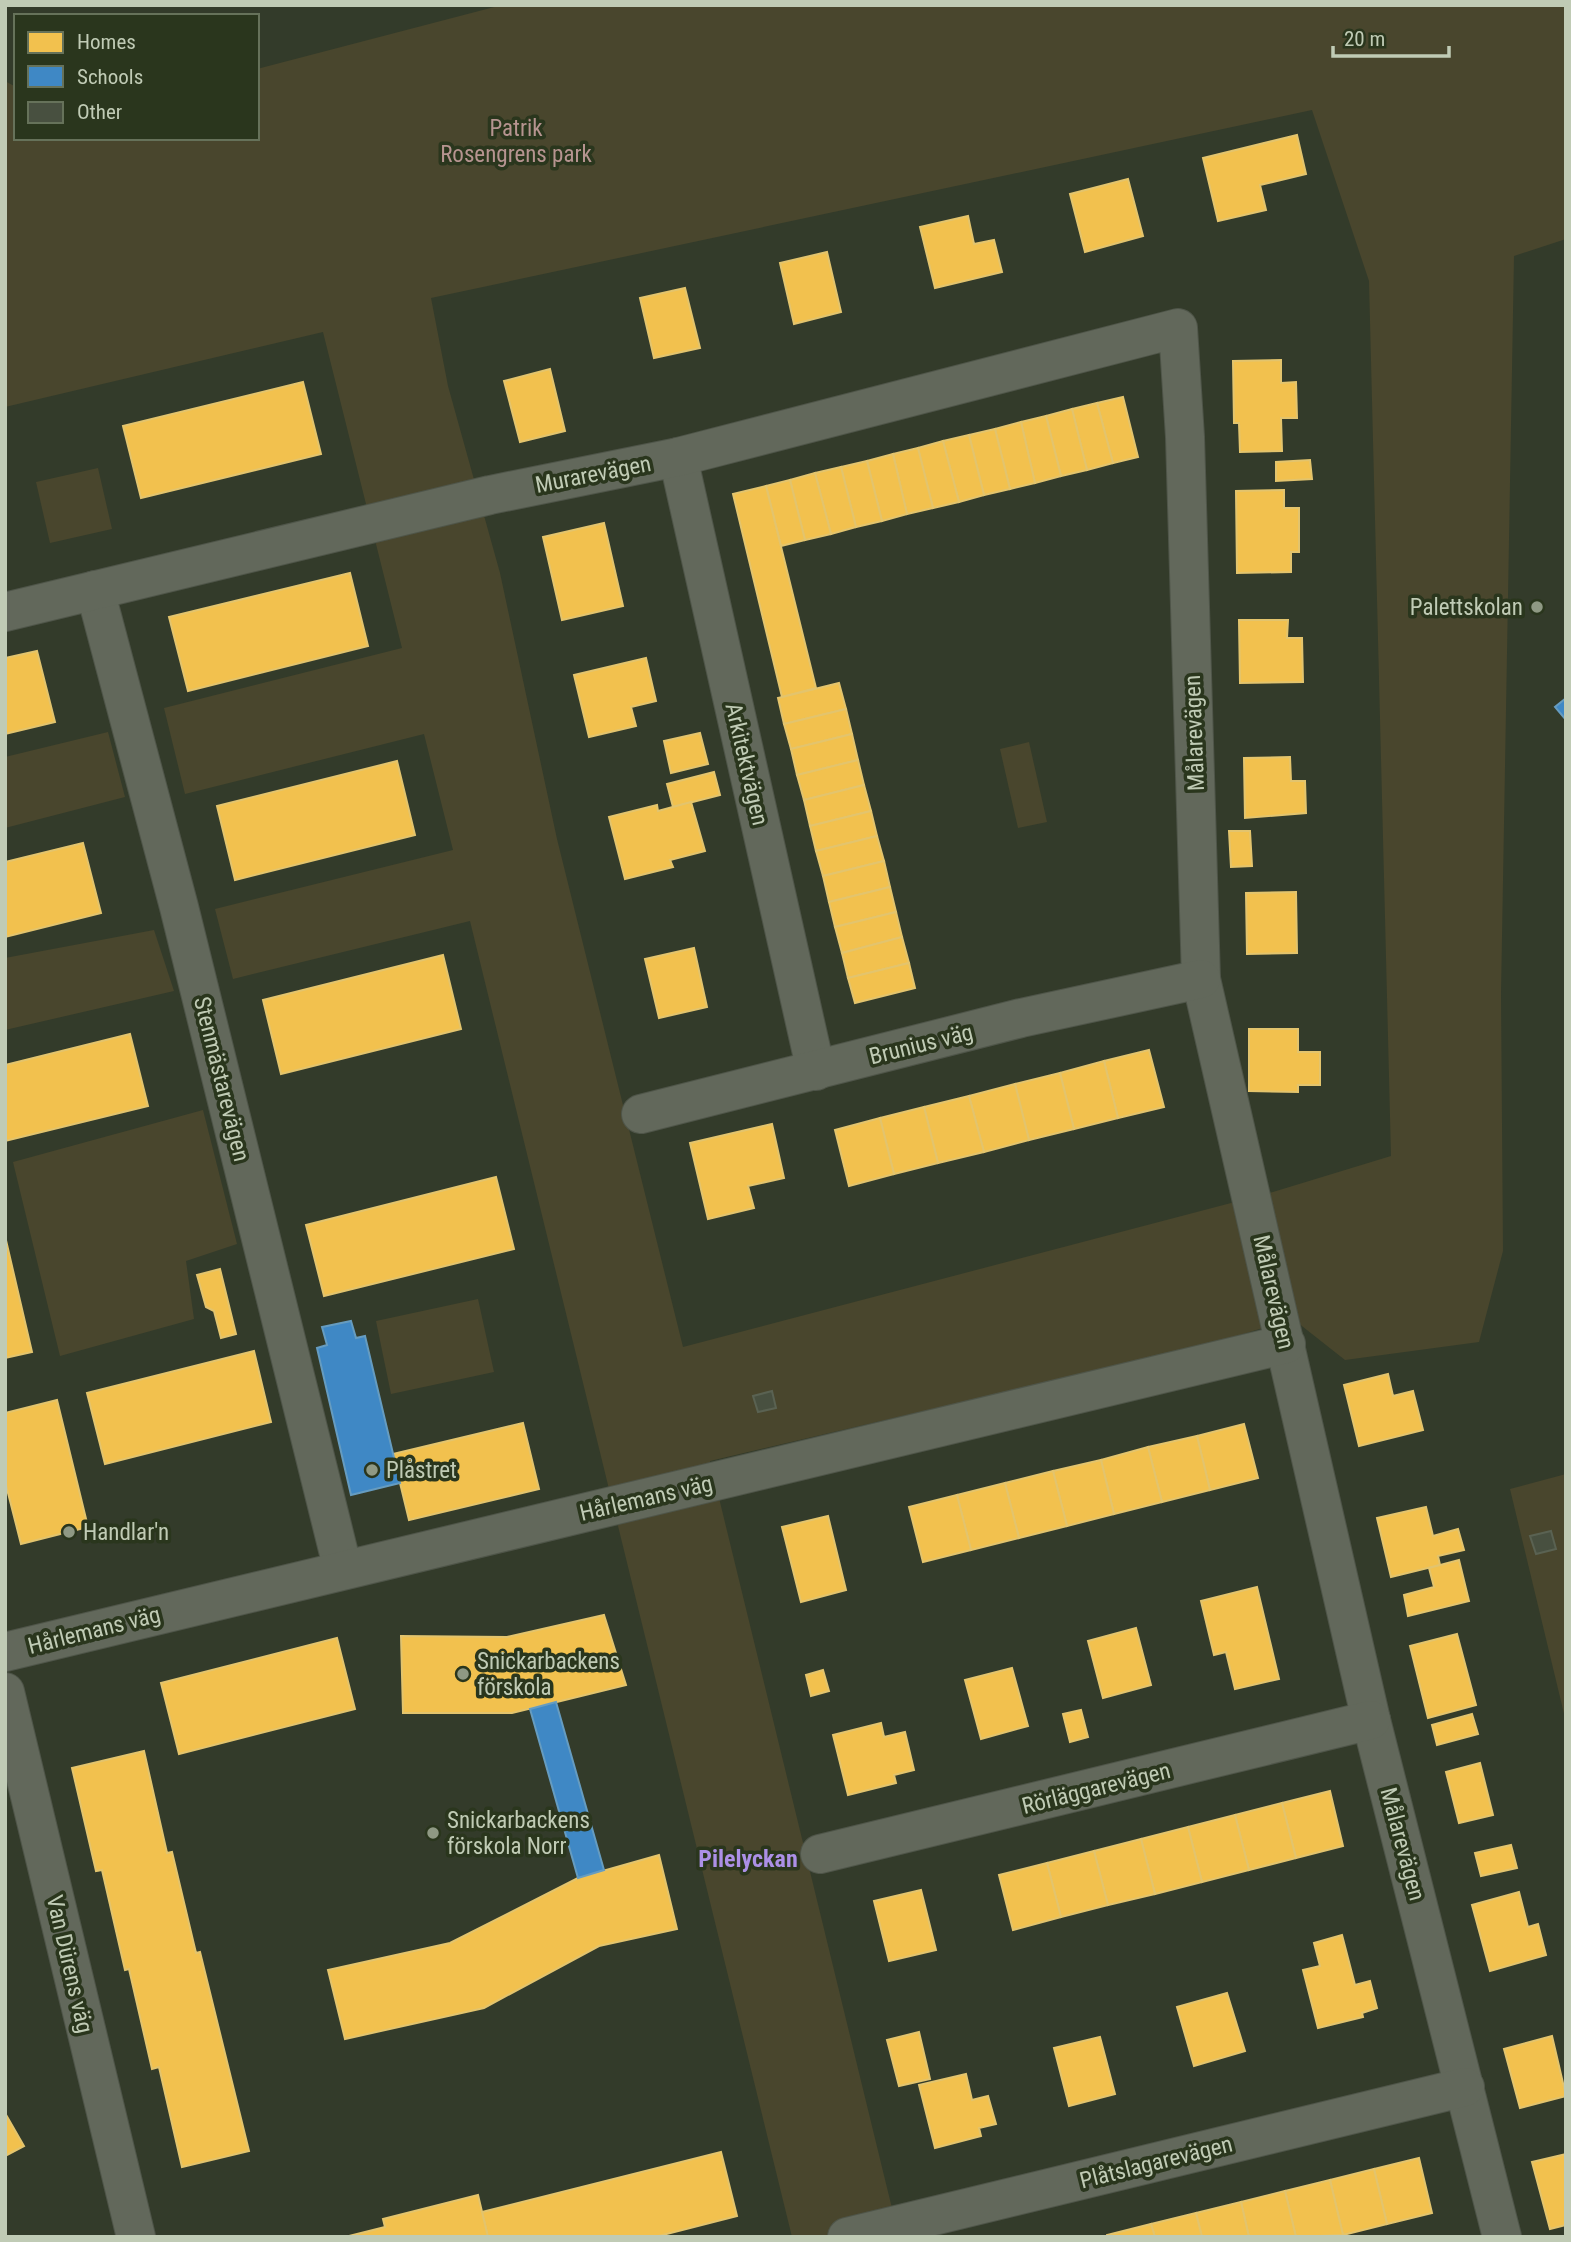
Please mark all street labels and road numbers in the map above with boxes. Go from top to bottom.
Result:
street label: Murarevägen [533,450,653,499]
street label: Målarevägen [1179,675,1210,791]
street label: Arkitektvägen [719,700,774,828]
street label: Stenmästarevägen [188,994,255,1164]
street label: Brunius väg [866,1019,976,1070]
street label: Målarevägen [1247,1233,1300,1352]
street label: Hårlemans väg [577,1470,715,1527]
street label: Hårlemans väg [25,1601,163,1660]
street label: Rörläggarevägen [1019,1757,1173,1820]
street label: Målarevägen [1374,1785,1431,1904]
street label: Van Dürens väg [41,1893,98,2036]
street label: Plåtslagarevägen [1077,2130,1235,2194]

